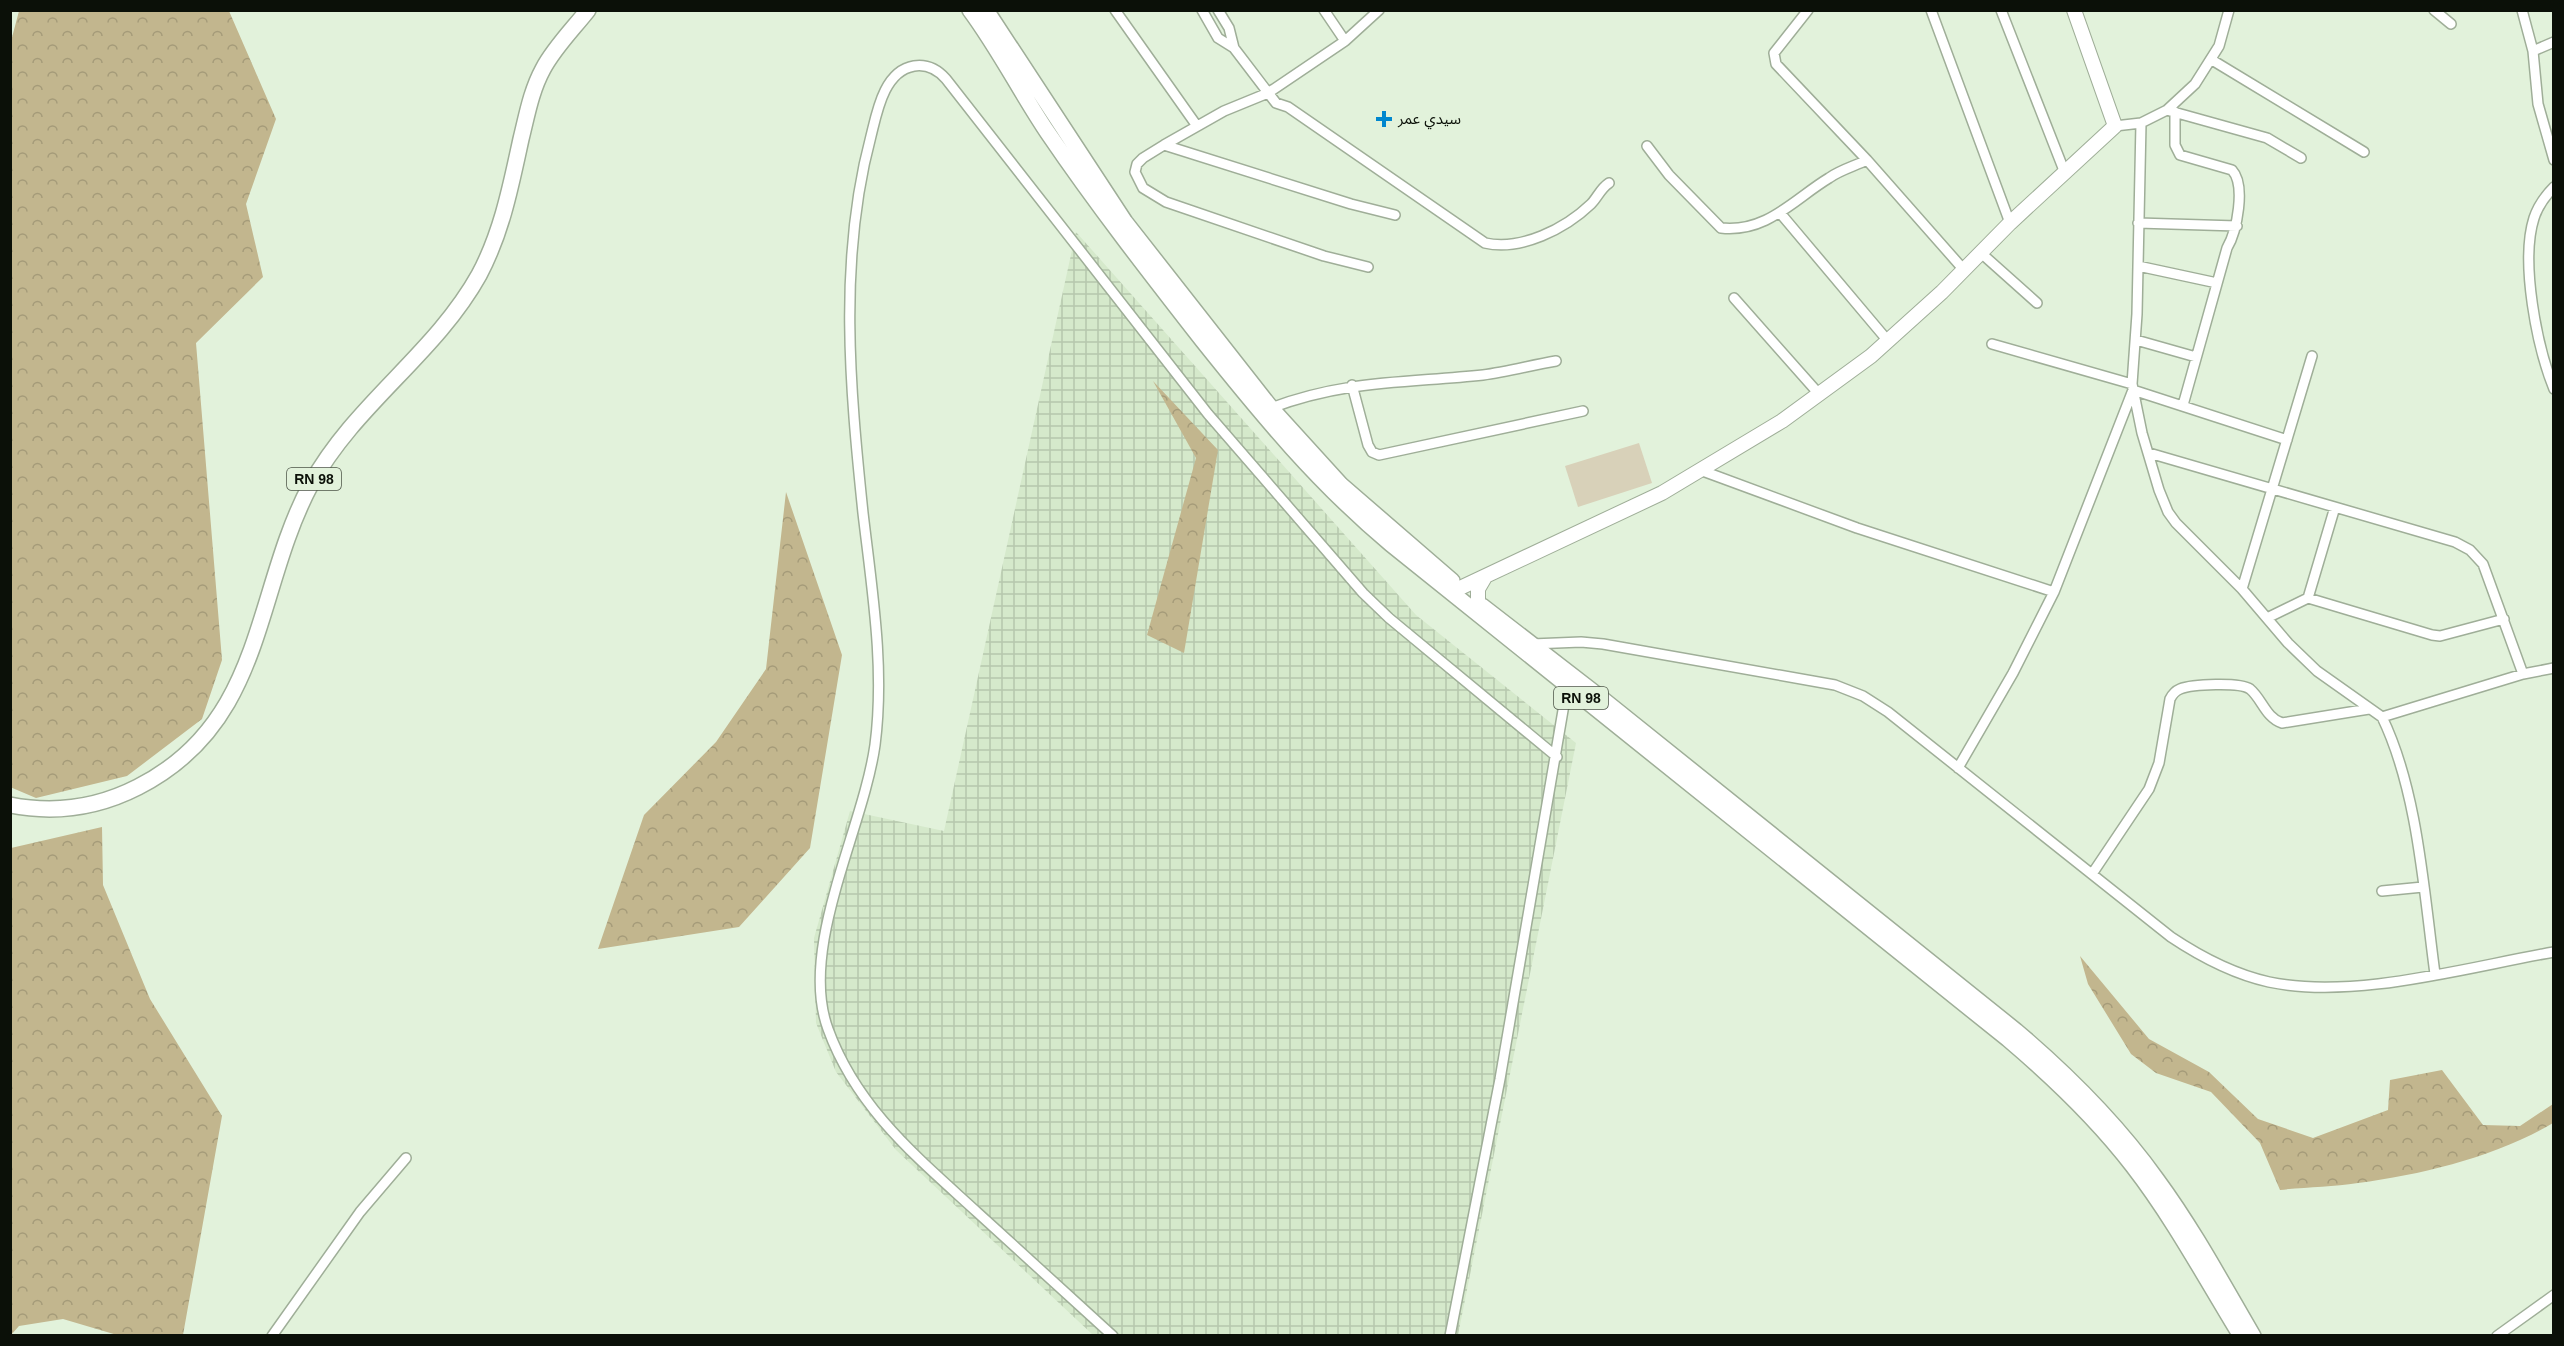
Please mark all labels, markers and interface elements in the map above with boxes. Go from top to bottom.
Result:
marker: سيدي عمر [1375,110,1393,128]
place label: سيدي عمر [1397,110,1461,130]
road number: RN 98 [287,468,341,490]
road number: RN 98 [1554,687,1608,709]

